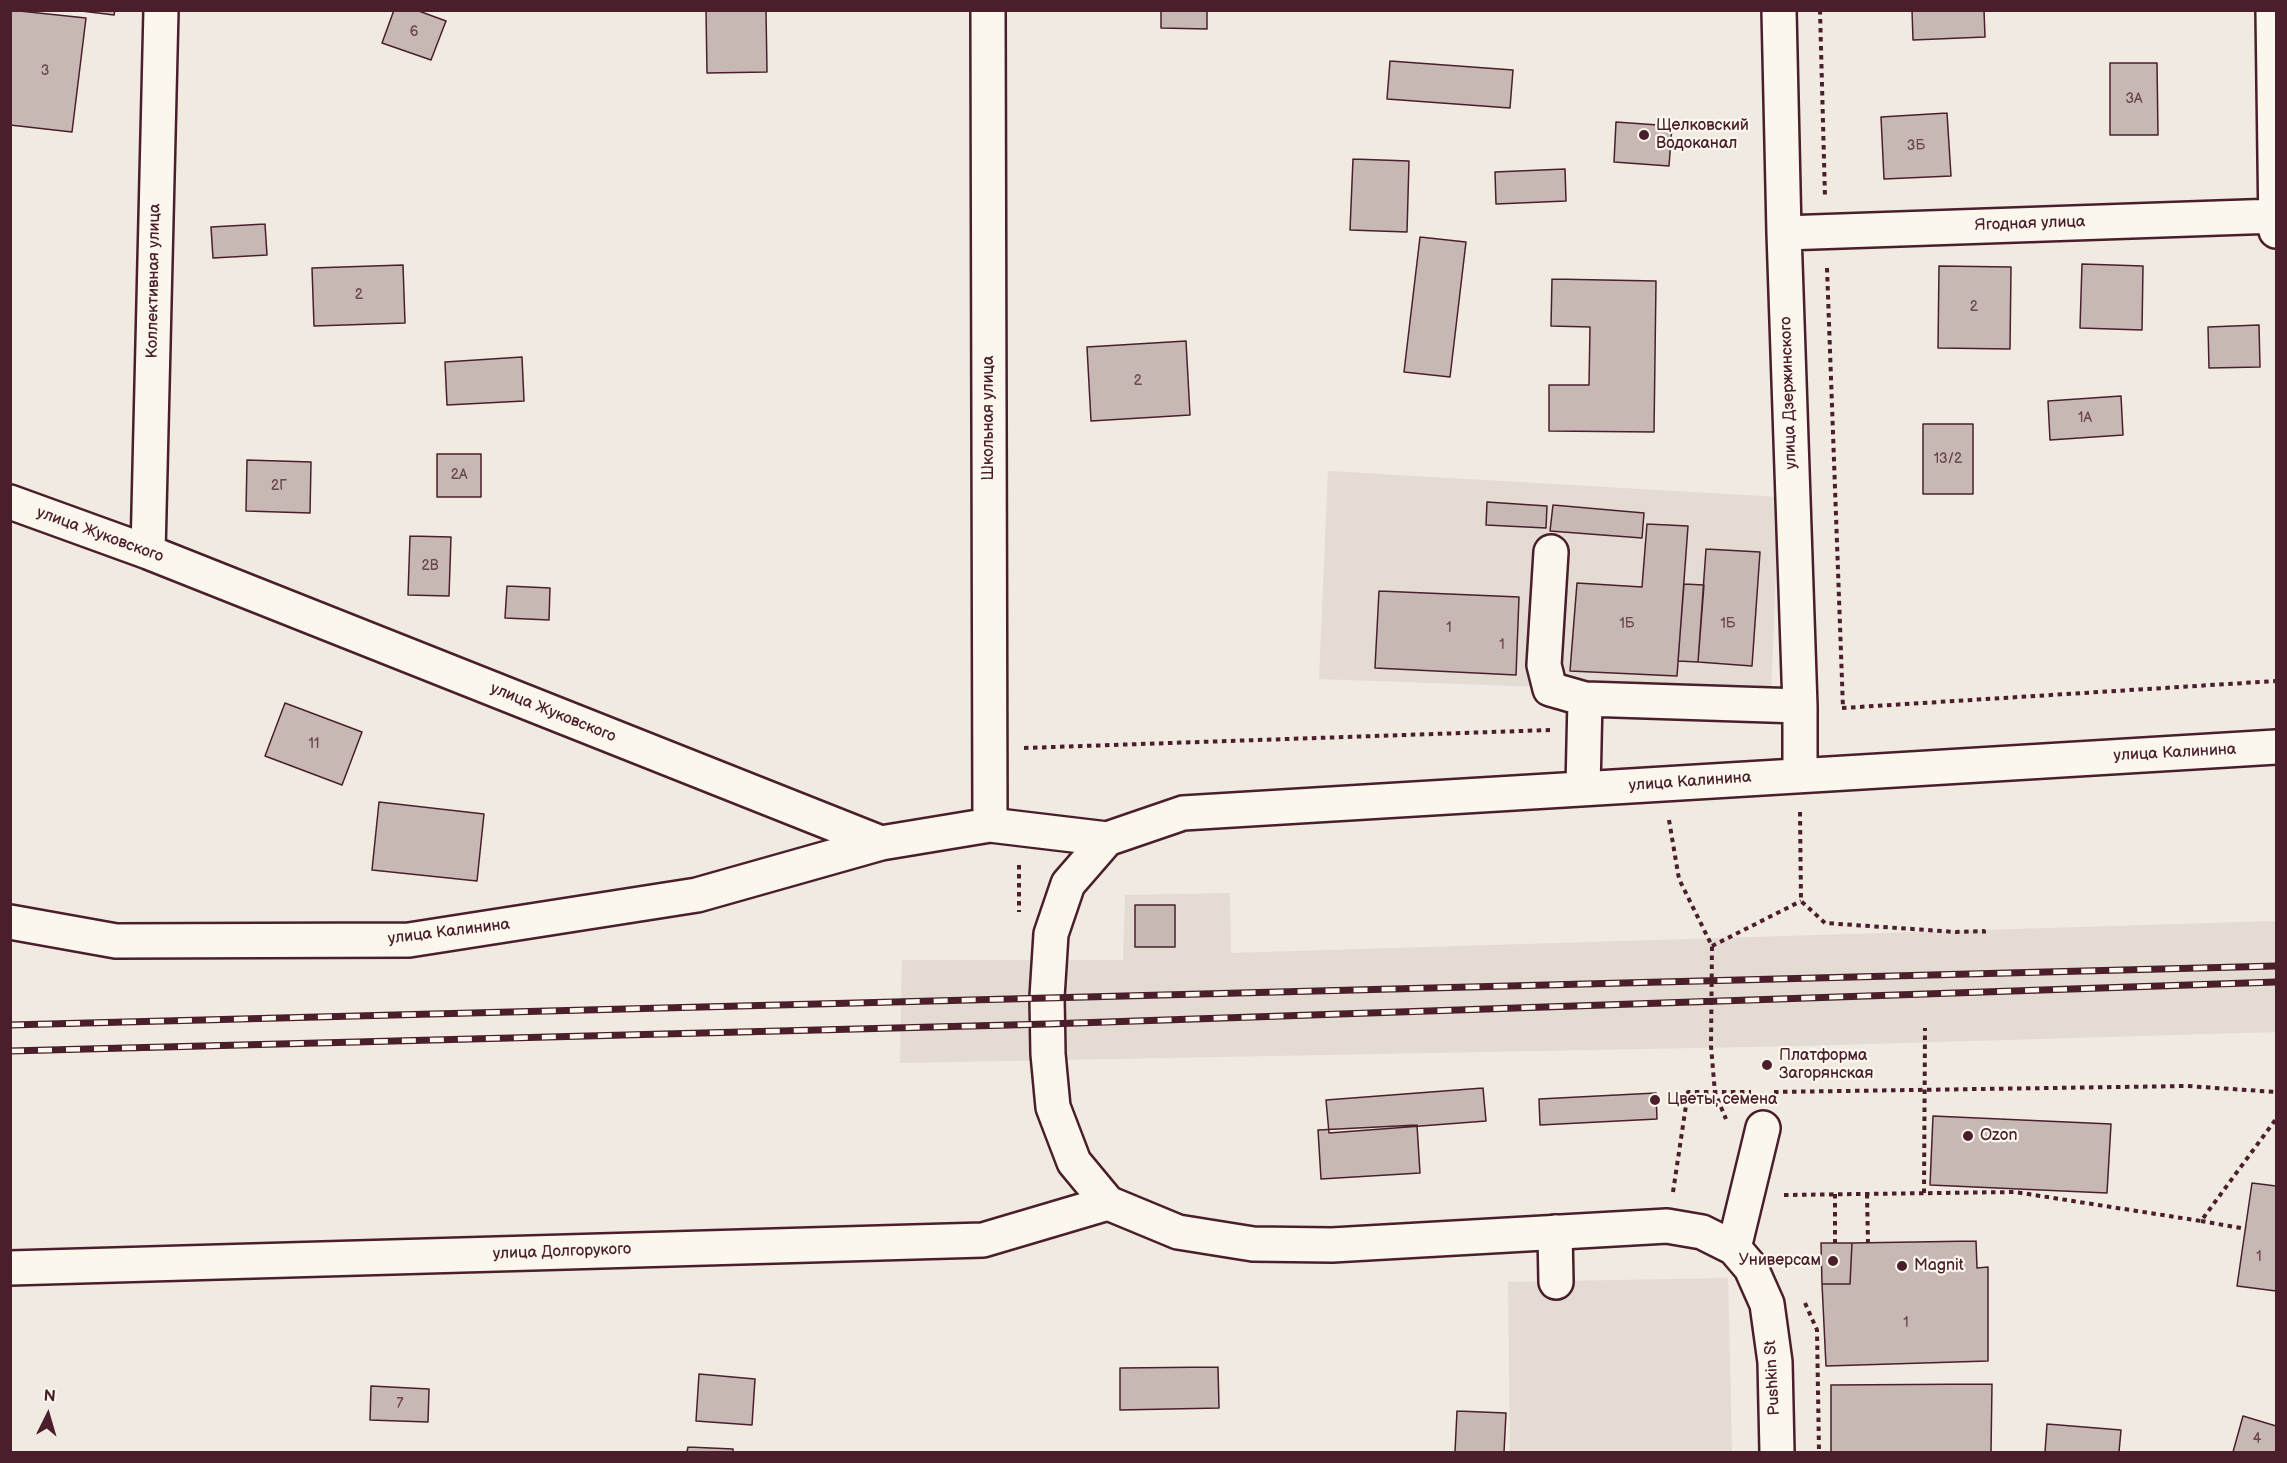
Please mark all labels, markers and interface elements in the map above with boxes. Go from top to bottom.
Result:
house number: 6 [410,24,418,40]
house number: 3 [41,63,49,79]
house number: 3А [2125,91,2143,107]
place label: Щелковский Водоканал [1656,116,1749,154]
marker: Щелковский Водоканал [1637,128,1651,142]
house number: 3Б [1907,138,1925,154]
street label: Коллективная улица [143,203,165,359]
street label: Ягодная улица [1974,212,2086,236]
house number: 2 [355,287,363,303]
house number: 2 [1970,299,1978,315]
street label: улица Дзержинского [1777,316,1801,470]
street label: Школьная улица [979,356,999,480]
house number: 2 [1134,373,1142,389]
house number: 1А [2078,410,2092,426]
house number: 13/2 [1934,451,1962,467]
house number: 2А [451,467,467,483]
house number: 2Г [271,478,287,494]
street label: улица Жуковского [34,503,166,567]
house number: 2В [421,558,439,574]
house number: 1Б [1619,616,1635,632]
house number: 1Б [1720,616,1736,632]
house number: 1 [1446,620,1452,636]
house number: 1 [1499,637,1505,653]
street label: улица Жуковского [487,679,619,747]
house number: 11 [309,736,319,752]
street label: улица Калинина [2113,740,2237,766]
street label: улица Калинина [1628,768,1752,796]
street label: улица Калинина [387,915,511,949]
place label: Платформа Загорянская [1779,1046,1873,1084]
marker: Платформа Загорянская [1760,1058,1774,1072]
place label: Цветы, семена [1667,1090,1777,1110]
marker: Цветы, семена [1648,1093,1662,1107]
place label: Ozon [1980,1126,2018,1146]
marker: Ozon [1961,1129,1975,1143]
street label: улица Долгорукого [492,1240,632,1264]
house number: 1 [2256,1249,2262,1265]
place label: Универсам [1738,1251,1821,1271]
marker: Универсам [1826,1254,1840,1268]
place label: Magnit [1914,1256,1964,1276]
marker: Magnit [1895,1259,1909,1273]
house number: 1 [1903,1315,1909,1331]
street label: Pushkin St [1761,1340,1785,1416]
north arrow [18,1385,78,1445]
text: N [43,1387,56,1407]
house number: 7 [397,1396,403,1412]
house number: 4 [2253,1431,2261,1447]

